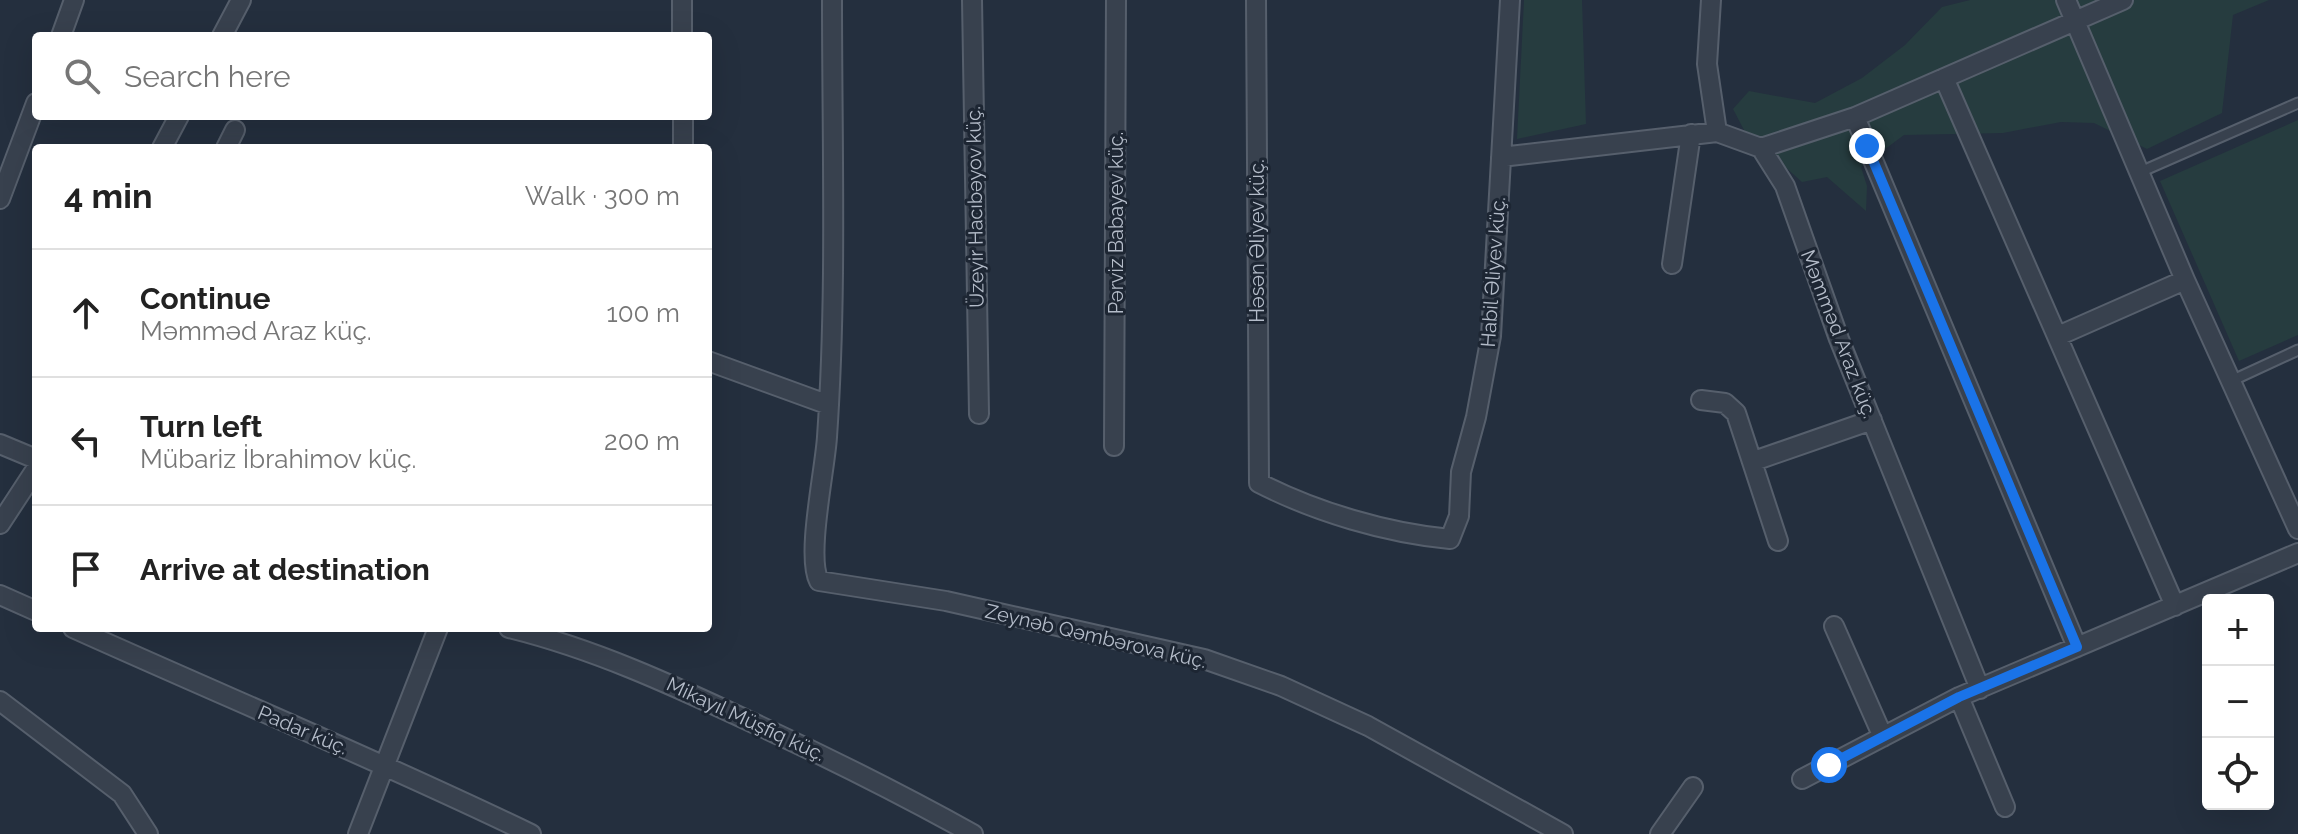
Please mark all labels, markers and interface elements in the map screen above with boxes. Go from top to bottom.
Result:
search box [32,32,712,120]
icon: search [60,54,104,98]
text: Search here [124,59,291,94]
street label: Üzeyir Hacıbəyov küç. [961,106,989,308]
route end [1849,128,1885,164]
street label: Pərviz Babayev küç. [1104,132,1128,314]
street label: Həsən Əliyev küç. [1245,159,1269,323]
text: 4 min [64,176,152,216]
text: Walk · 300 m [525,181,680,211]
street label: Habil Əliyev küç. [1476,196,1510,348]
street label: Məmməd Araz küç. [1796,247,1882,421]
text: Continue [140,281,271,316]
icon: ahead [64,291,108,335]
text: 100 m [607,298,680,328]
text: Məmməd Araz küç. [140,316,372,346]
text: Turn left [140,409,262,444]
icon: left [64,419,108,463]
text: 200 m [604,426,680,456]
text: Mübariz İbrahimov küç. [140,444,416,474]
icon: arrive [64,547,108,591]
text: Arrive at destination [140,552,430,587]
map controls [2202,594,2274,810]
button: + [2202,594,2274,666]
street label: Zeynəb Qəmbərova küç. [983,599,1209,673]
button: − [2202,666,2274,738]
street label: Mikayıl Müşfiq küç. [663,672,829,766]
street label: Padar küç. [254,700,352,760]
button: locate [2202,738,2274,810]
route start [1811,747,1847,783]

